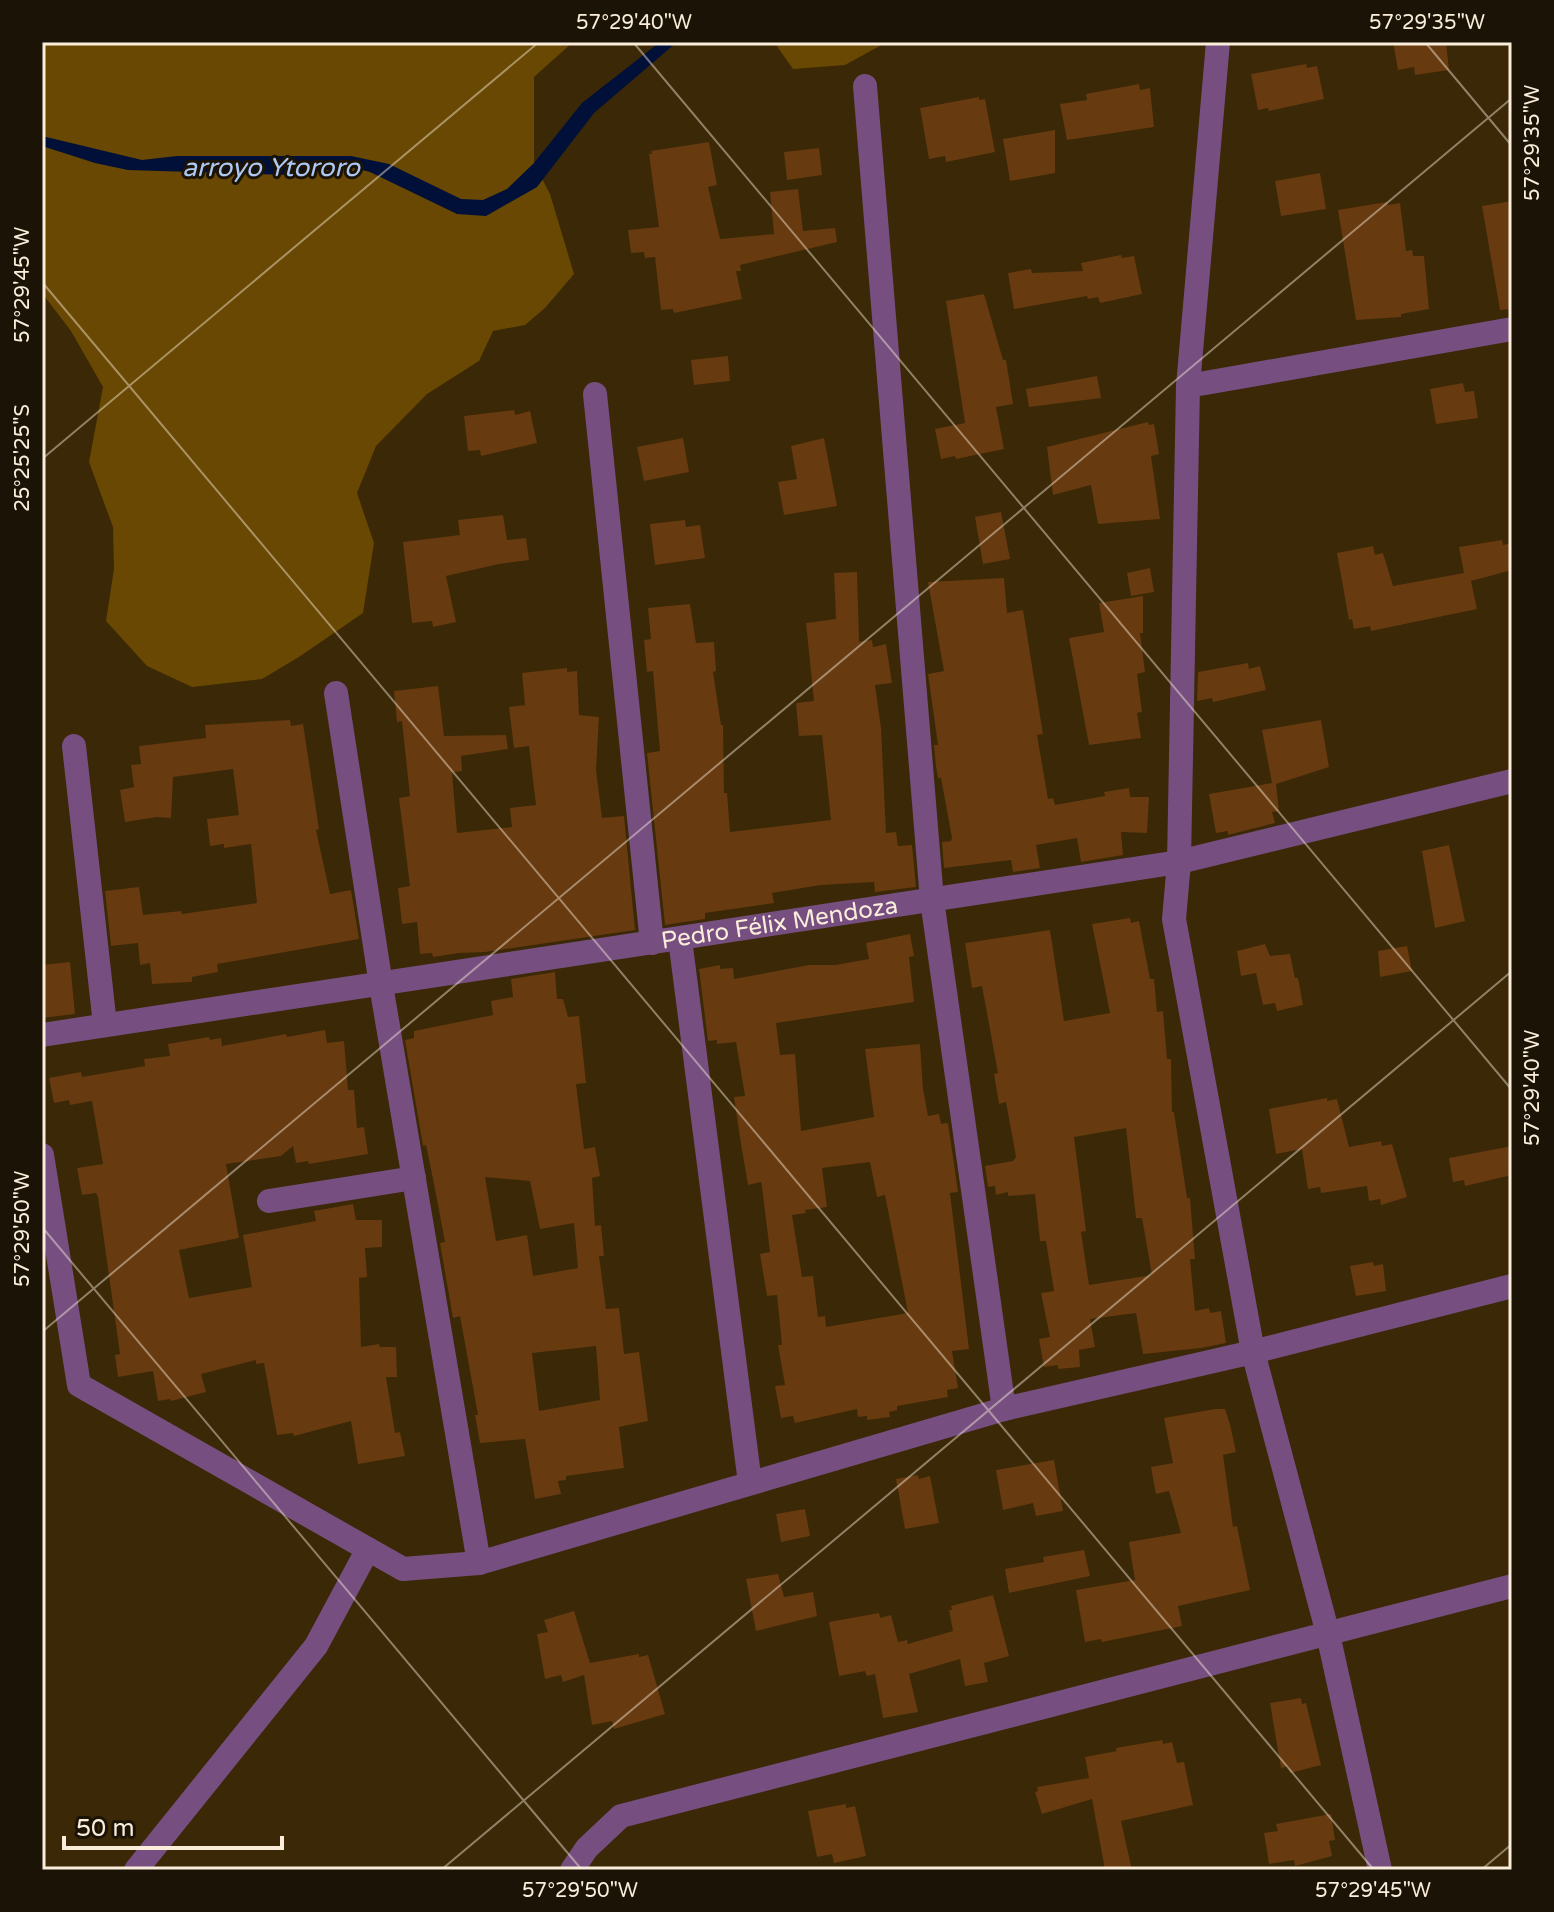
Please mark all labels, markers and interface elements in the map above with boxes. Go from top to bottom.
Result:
text: 57°29'40"W [576,11,692,35]
text: 57°29'35"W [1369,11,1485,35]
text: 57°29'35"W [1521,85,1545,201]
water label: arroyo Ytororo [182,152,361,183]
text: 57°29'45"W [11,227,35,343]
text: 25°25'25"S [11,404,35,512]
street label: Pedro Félix Mendoza [659,890,900,955]
text: 57°29'40"W [1521,1030,1545,1146]
text: 57°29'50"W [11,1171,35,1287]
scale bar [64,1800,282,1850]
text: 50 m [76,1814,134,1843]
text: 57°29'50"W [522,1879,638,1903]
text: 57°29'45"W [1315,1879,1431,1903]

